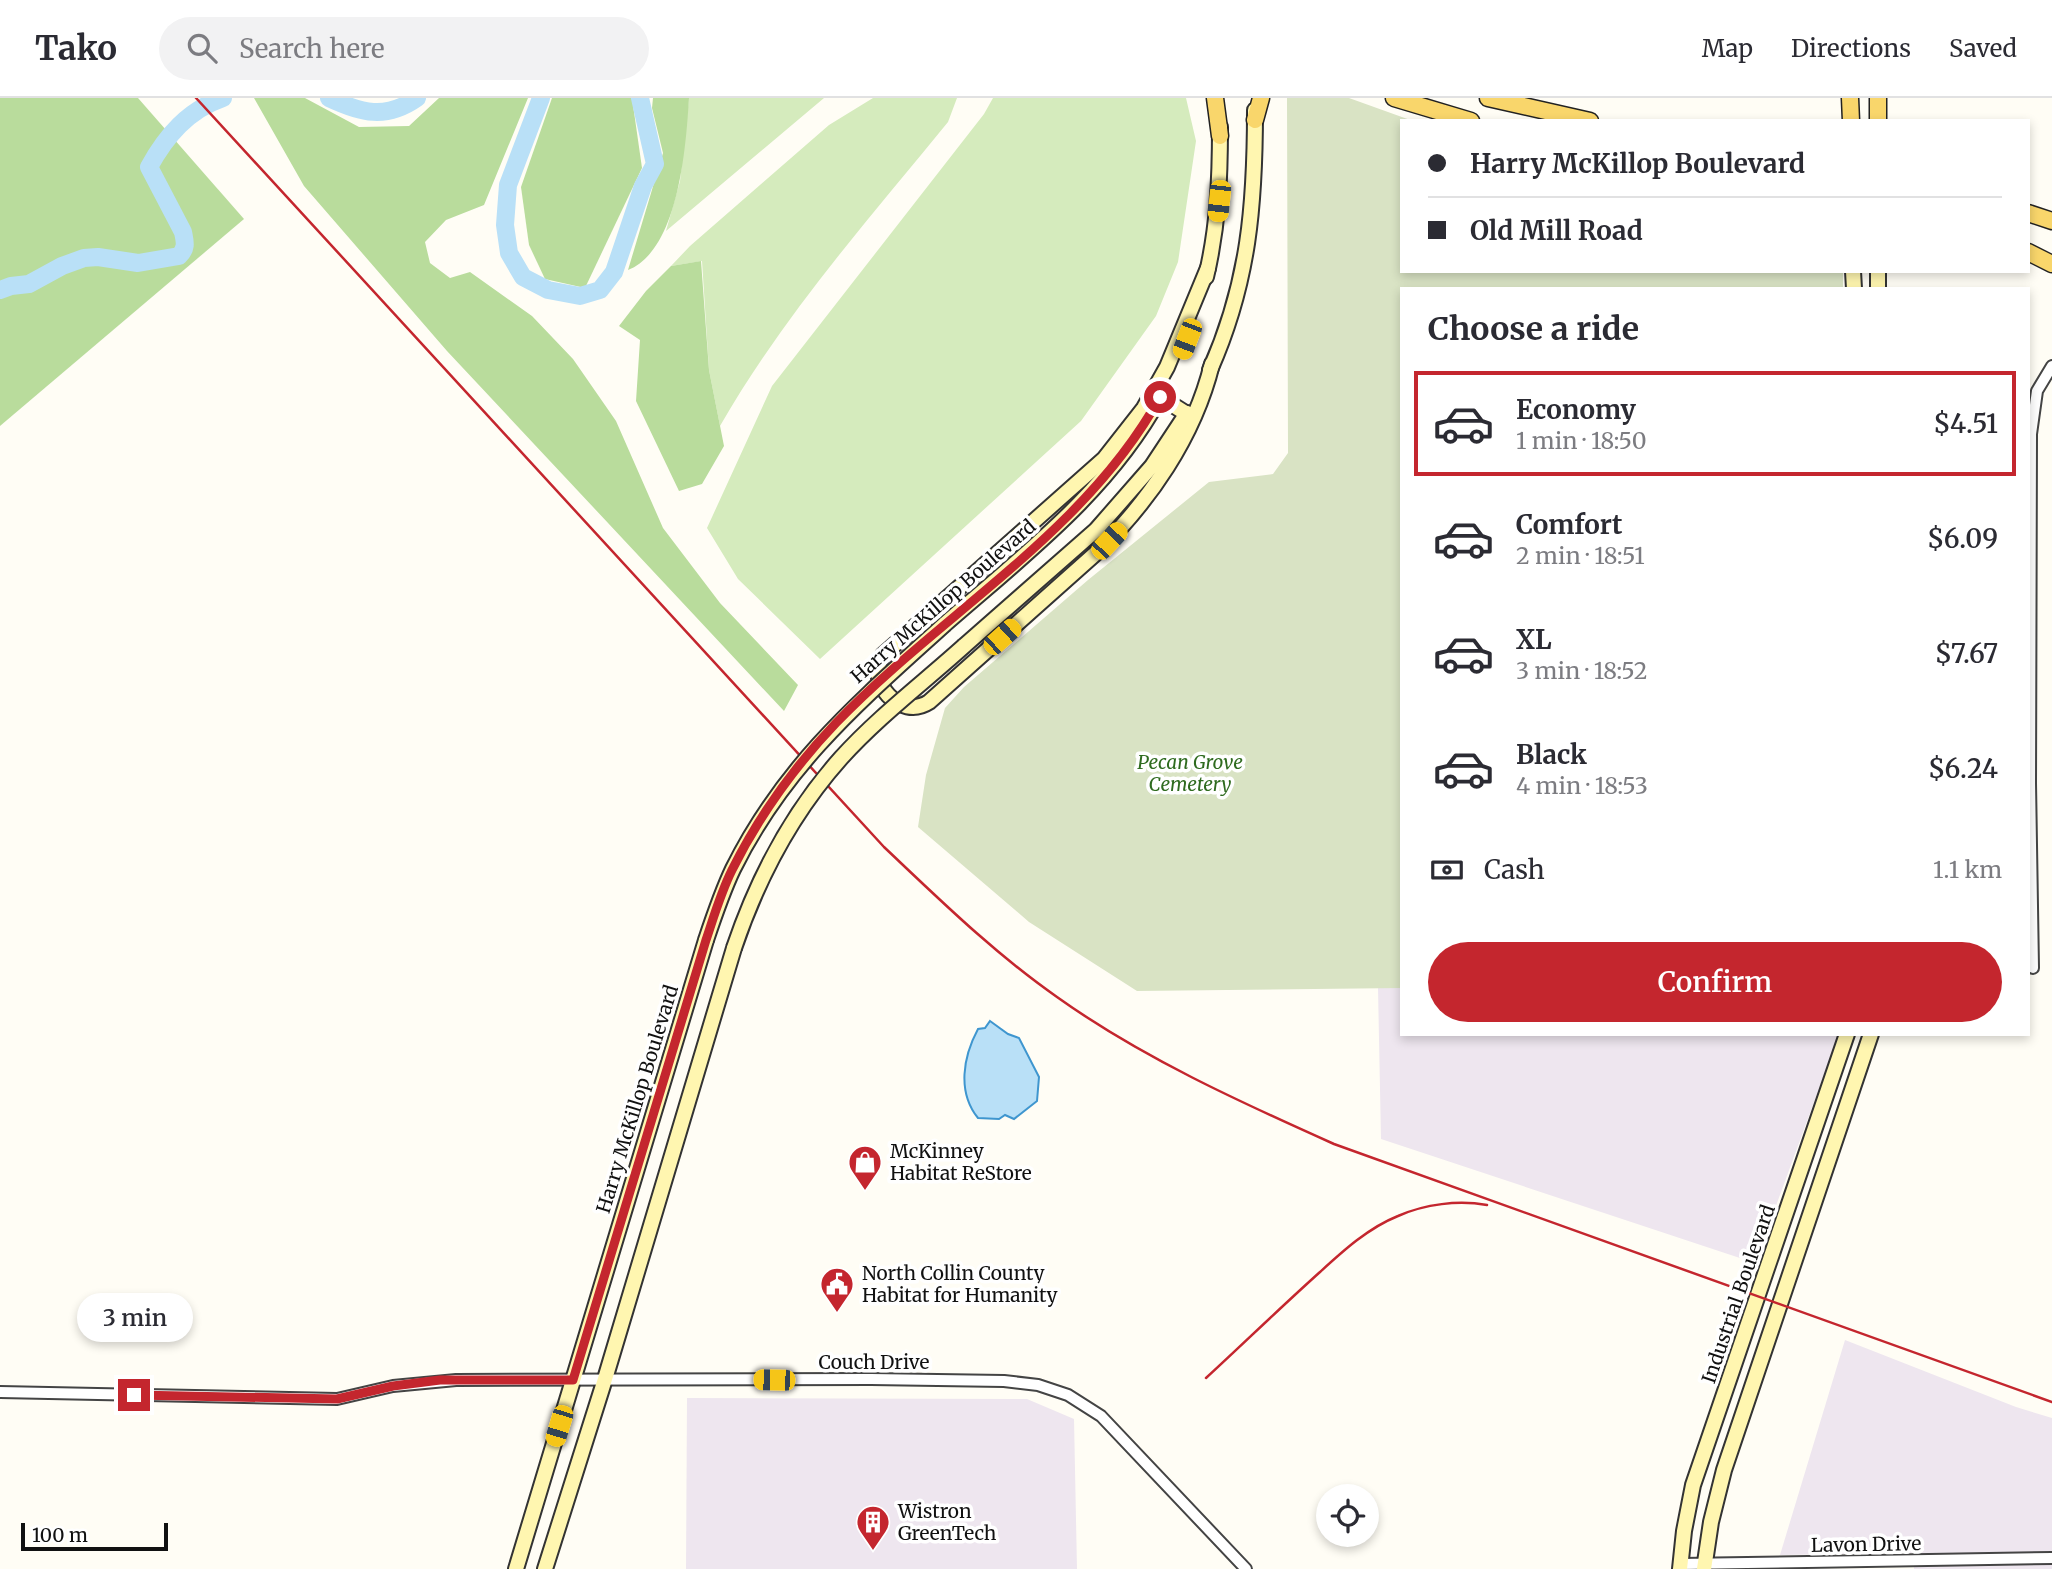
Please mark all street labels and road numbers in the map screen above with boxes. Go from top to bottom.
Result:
street label: Harry McKillop Boulevard [846,514,1040,688]
street label: Harry McKillop Boulevard [591,982,683,1216]
street label: Industrial Boulevard [1696,1202,1780,1386]
street label: Couch Drive [819,1350,929,1374]
street label: Lavon Drive [1811,1531,1921,1557]

